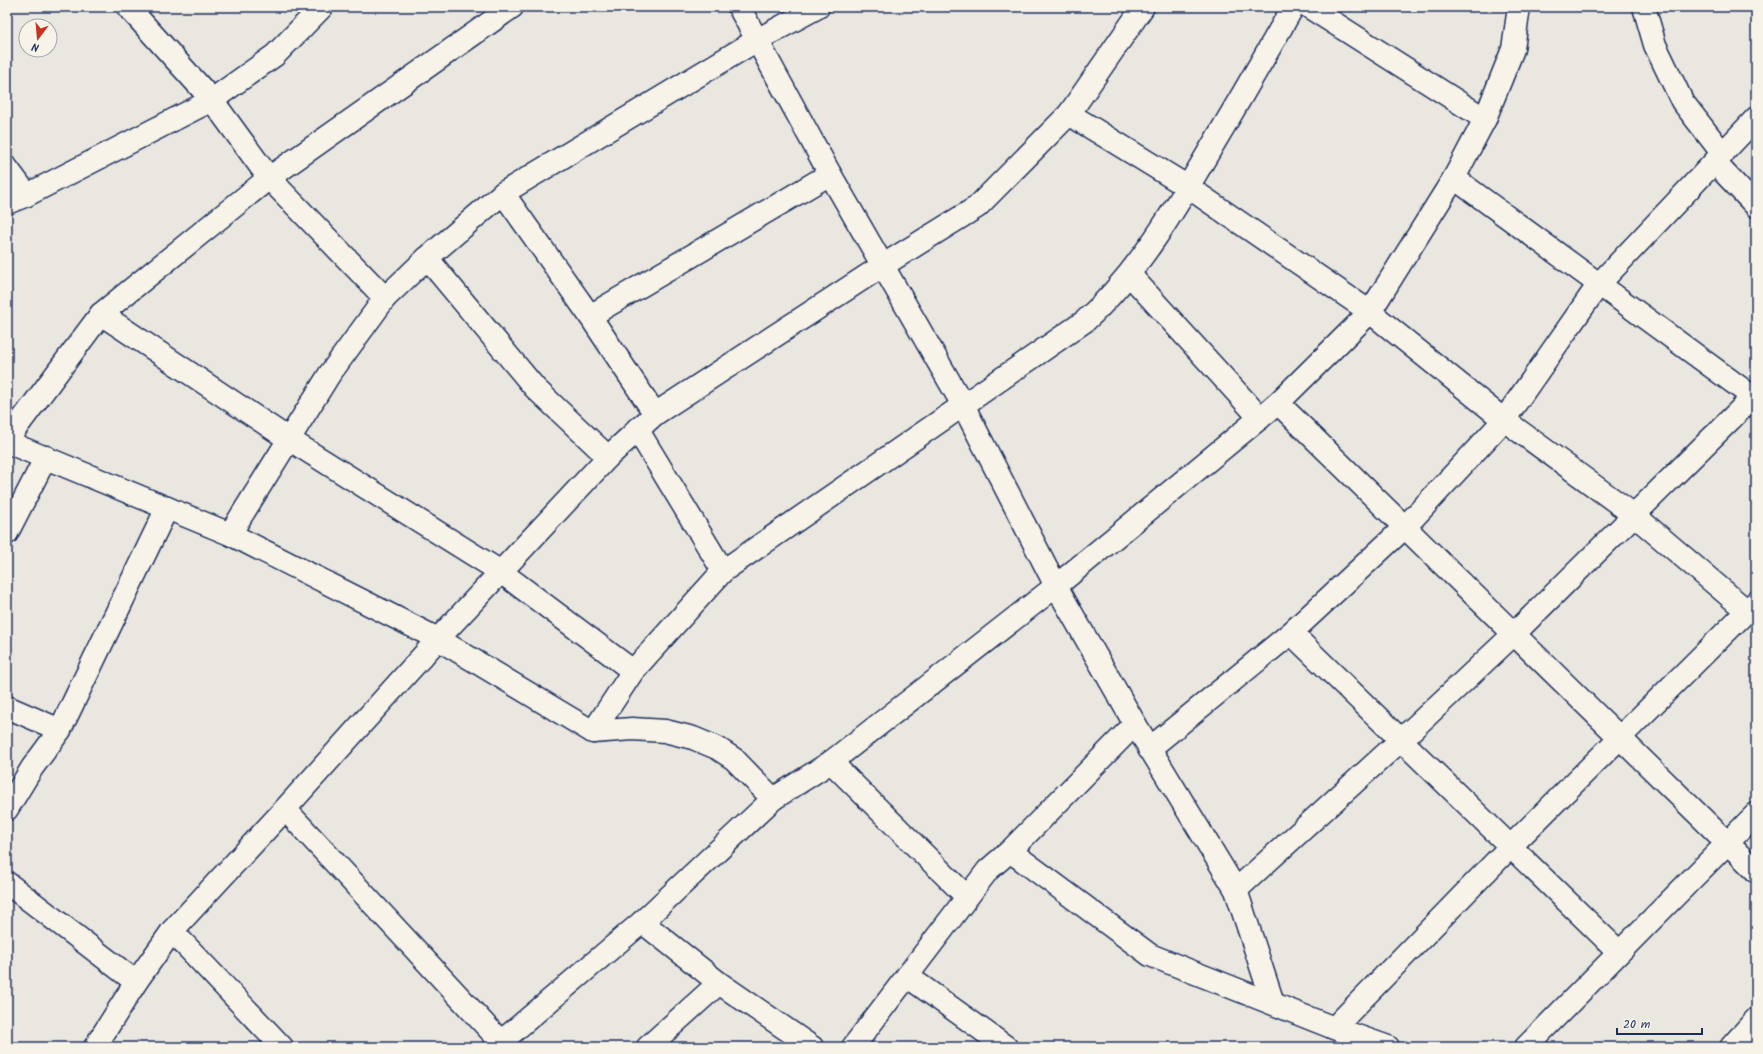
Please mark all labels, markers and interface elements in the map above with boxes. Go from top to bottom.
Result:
north arrow [18,18,58,58]
text: N [30,37,41,56]
scale bar [1617,1010,1702,1036]
text: 20 m [1623,1015,1651,1034]

